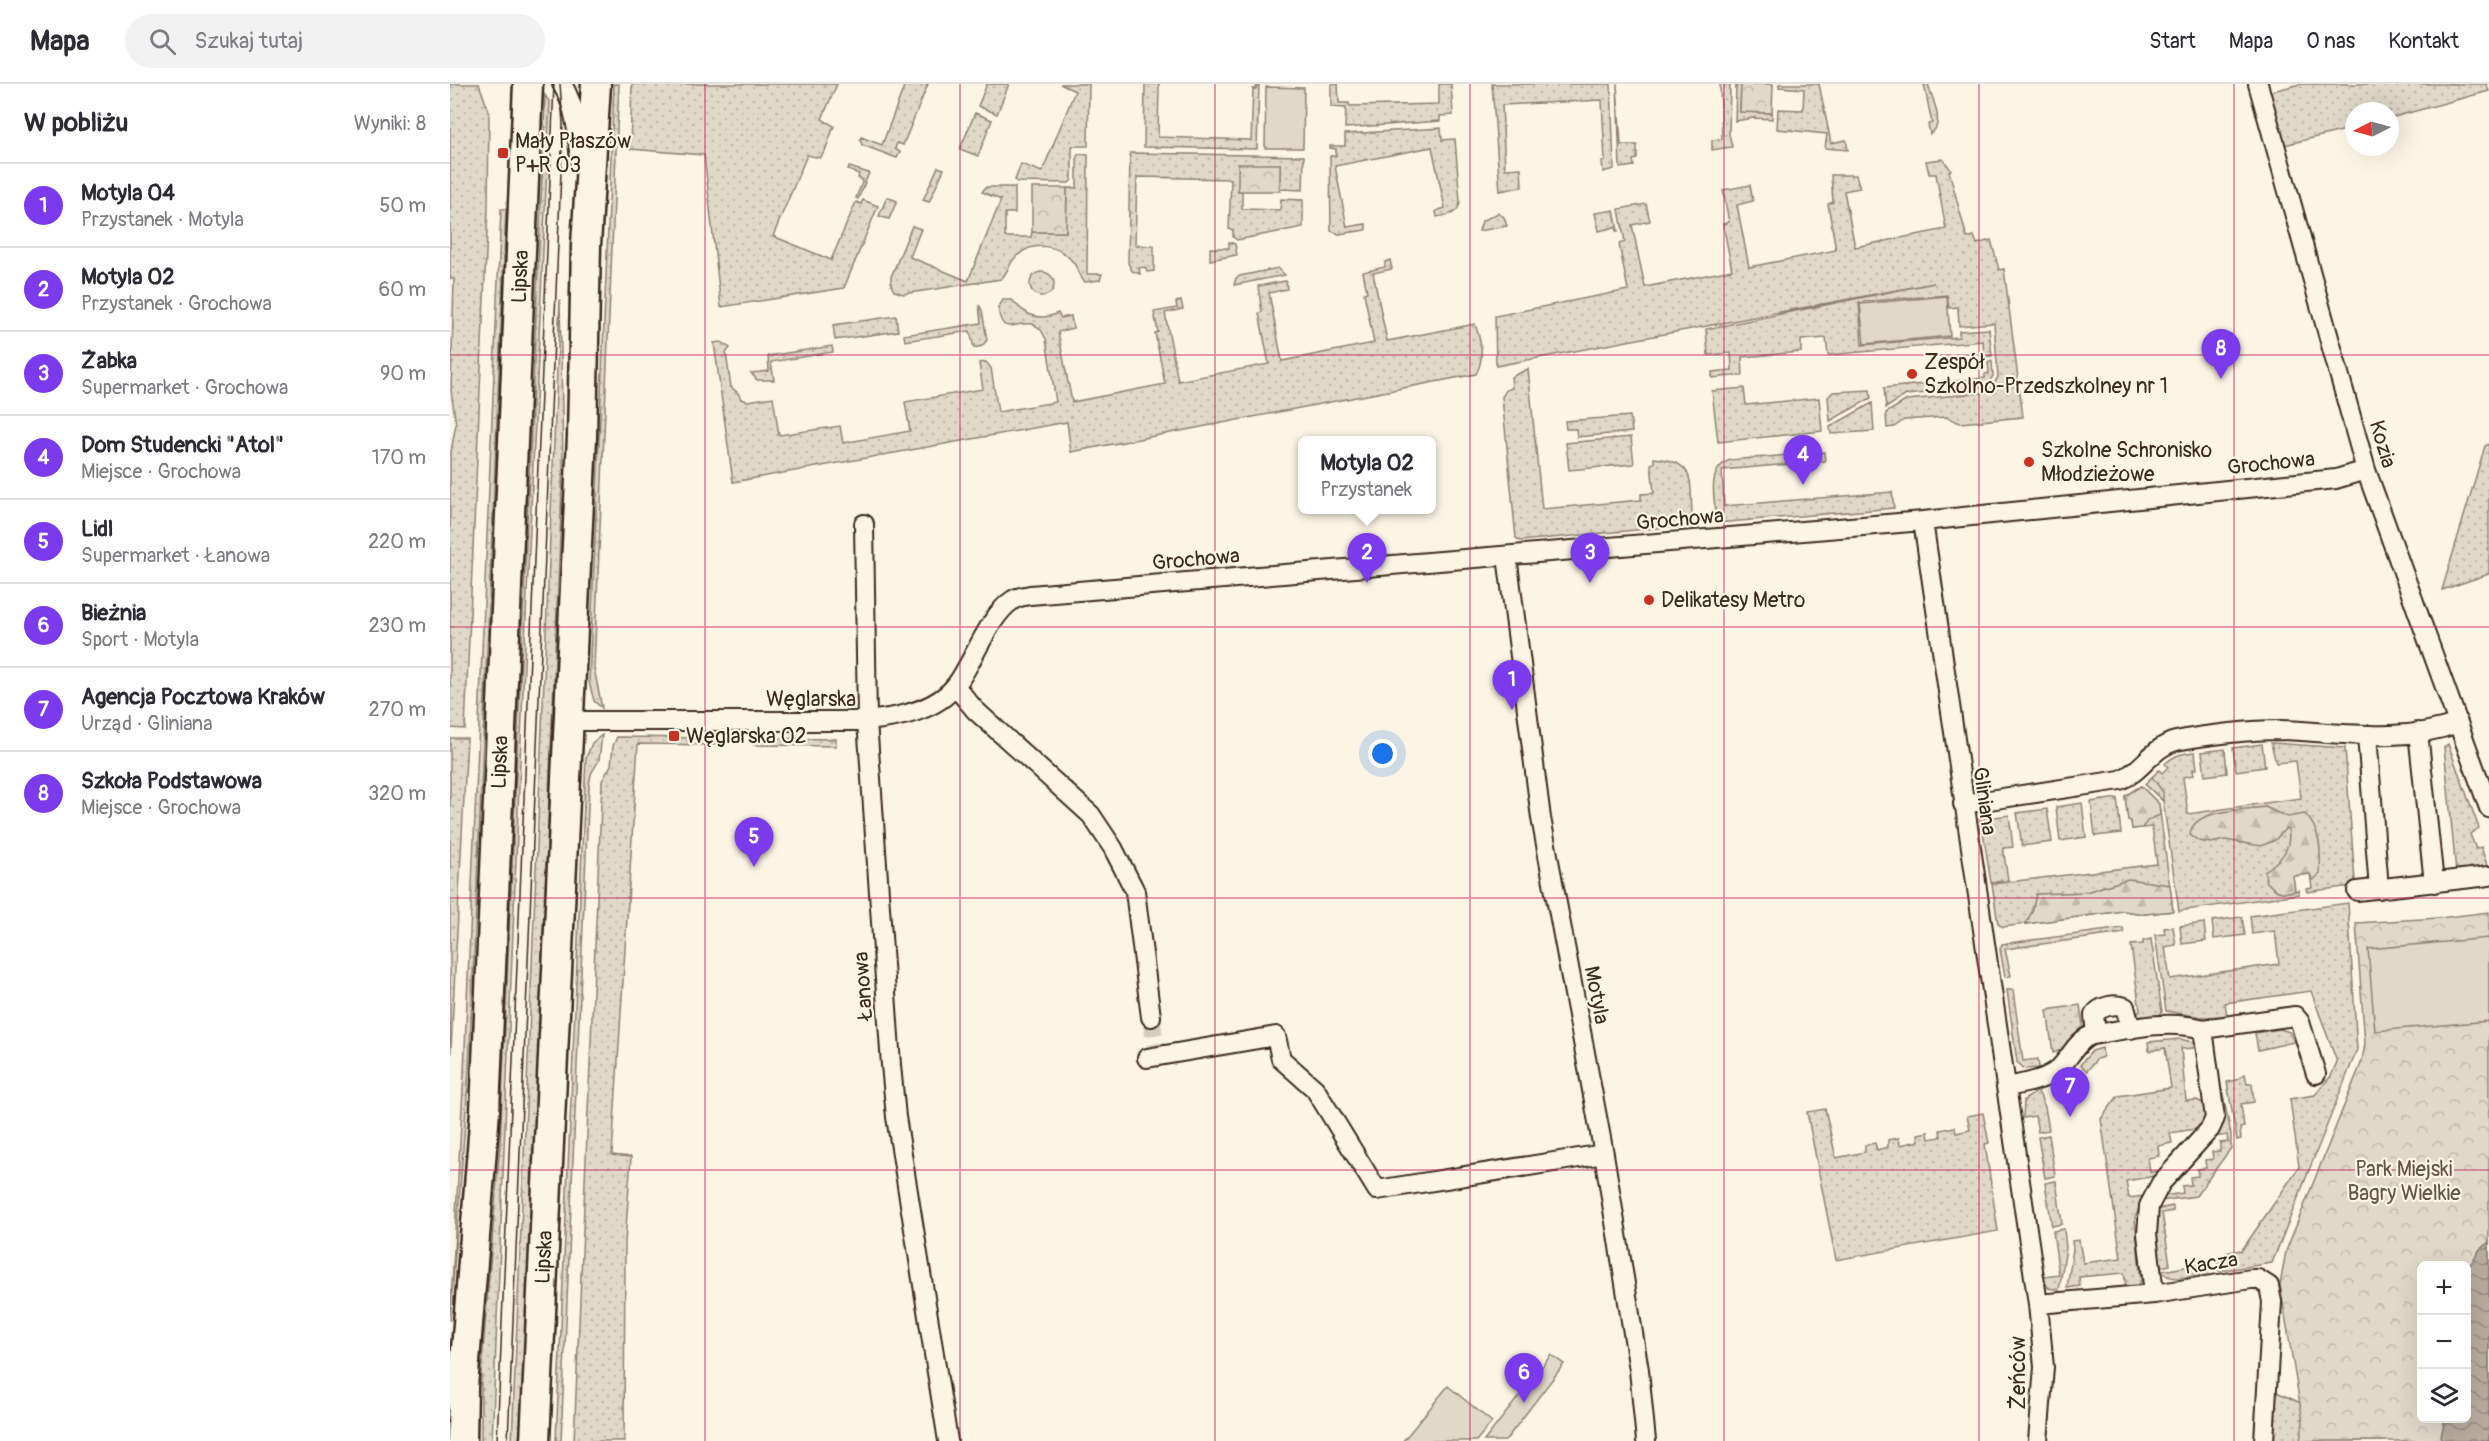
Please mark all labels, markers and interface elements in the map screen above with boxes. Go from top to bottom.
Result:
search box [125,14,545,68]
text: Mapa [30,24,89,59]
icon: search [146,25,179,58]
text: Szukaj tutaj [194,27,303,55]
text: Start [2149,28,2196,55]
text: Mapa [2229,28,2273,55]
text: O nas [2306,28,2355,55]
text: Kontakt [2388,28,2459,55]
north arrow [2345,102,2399,156]
text: W pobliżu [24,107,128,139]
text: Wyniki: 8 [354,111,426,136]
place label: Mały Płaszów P+R 03 [515,128,631,179]
marker: Mały Płaszów P+R 03 [496,146,510,160]
text: Motyla 04 [81,179,175,207]
text: 1 [40,193,47,218]
text: 50 m [379,193,426,218]
text: Przystanek · Motyla [81,207,244,232]
street label: Lipska [506,249,535,304]
text: Motyla 02 [81,263,174,291]
text: 2 [38,277,49,302]
text: 60 m [379,277,426,302]
text: Przystanek · Grochowa [81,291,272,316]
pin: 8 [2202,330,2240,379]
text: Żabka [81,347,137,375]
place label: Zespół Szkolno-Przedszkolney nr 1 [1924,349,2168,400]
text: 3 [38,361,49,386]
text: 90 m [380,361,426,386]
marker: Zespół Szkolno-Przedszkolney nr 1 [1905,367,1919,381]
text: Supermarket · Grochowa [81,375,288,400]
street label: Kozia [2363,417,2402,471]
text: Dom Studencki "Atol" [81,431,284,459]
popup [1298,436,1436,514]
pin: 4 [1784,436,1822,485]
place label: Szkolne Schronisko Młodzieżowe [2041,437,2212,488]
text: 4 [38,445,49,470]
text: 170 m [372,445,426,470]
street label: Grochowa [2226,445,2316,482]
text: Motyla 02 [1320,449,1414,477]
marker: Szkolne Schronisko Młodzieżowe [2022,455,2036,469]
text: Miejsce · Grochowa [81,459,241,484]
text: Przystanek [1320,477,1412,502]
street label: Grochowa [1635,502,1725,537]
text: Lidl [81,515,113,543]
text: 5 [38,529,49,554]
text: 220 m [368,529,426,554]
pin: 2 [1348,534,1386,583]
pin: 3 [1570,534,1610,583]
street label: Grochowa [1151,542,1241,577]
text: Supermarket · Łanowa [81,543,270,568]
place label: Delikatesy Metro [1661,587,1805,614]
marker: Delikatesy Metro [1642,593,1656,607]
text: Bieżnia [81,599,146,627]
text: 6 [38,613,49,638]
text: 230 m [369,613,426,638]
text: Sport · Motyla [81,627,199,652]
pin: 1 [1492,660,1532,710]
text: Agencja Pocztowa Kraków [81,683,325,711]
street label: Węglarska [766,686,856,713]
text: 7 [38,697,49,722]
text: 270 m [368,697,426,722]
text: Urząd · Gliniana [81,711,212,736]
place label: Węglarska 02 [686,723,807,750]
marker: Węglarska 02 [667,729,681,743]
street label: Lipska [485,735,515,789]
your location [1368,739,1397,768]
street label: Gliniana [1966,765,2003,837]
text: Szkoła Podstawowa [81,767,262,795]
text: 8 [38,781,49,806]
text: 320 m [368,781,426,806]
text: Miejsce · Grochowa [81,795,241,820]
pin: 5 [734,818,774,867]
street label: Łanowa [848,951,879,1023]
street label: Motyla [1578,964,1615,1026]
pin: 7 [2050,1068,2090,1117]
park label: Park Miejski Bagry Wielkie [2347,1156,2461,1207]
street label: Lipska [529,1230,559,1285]
street label: Kacza [2182,1246,2240,1281]
map controls [2417,1261,2471,1423]
button: + [2417,1261,2471,1315]
button: − [2417,1315,2471,1369]
street label: Żeńców [2005,1336,2032,1410]
pin: 6 [1504,1354,1544,1403]
button: layers [2417,1369,2471,1423]

